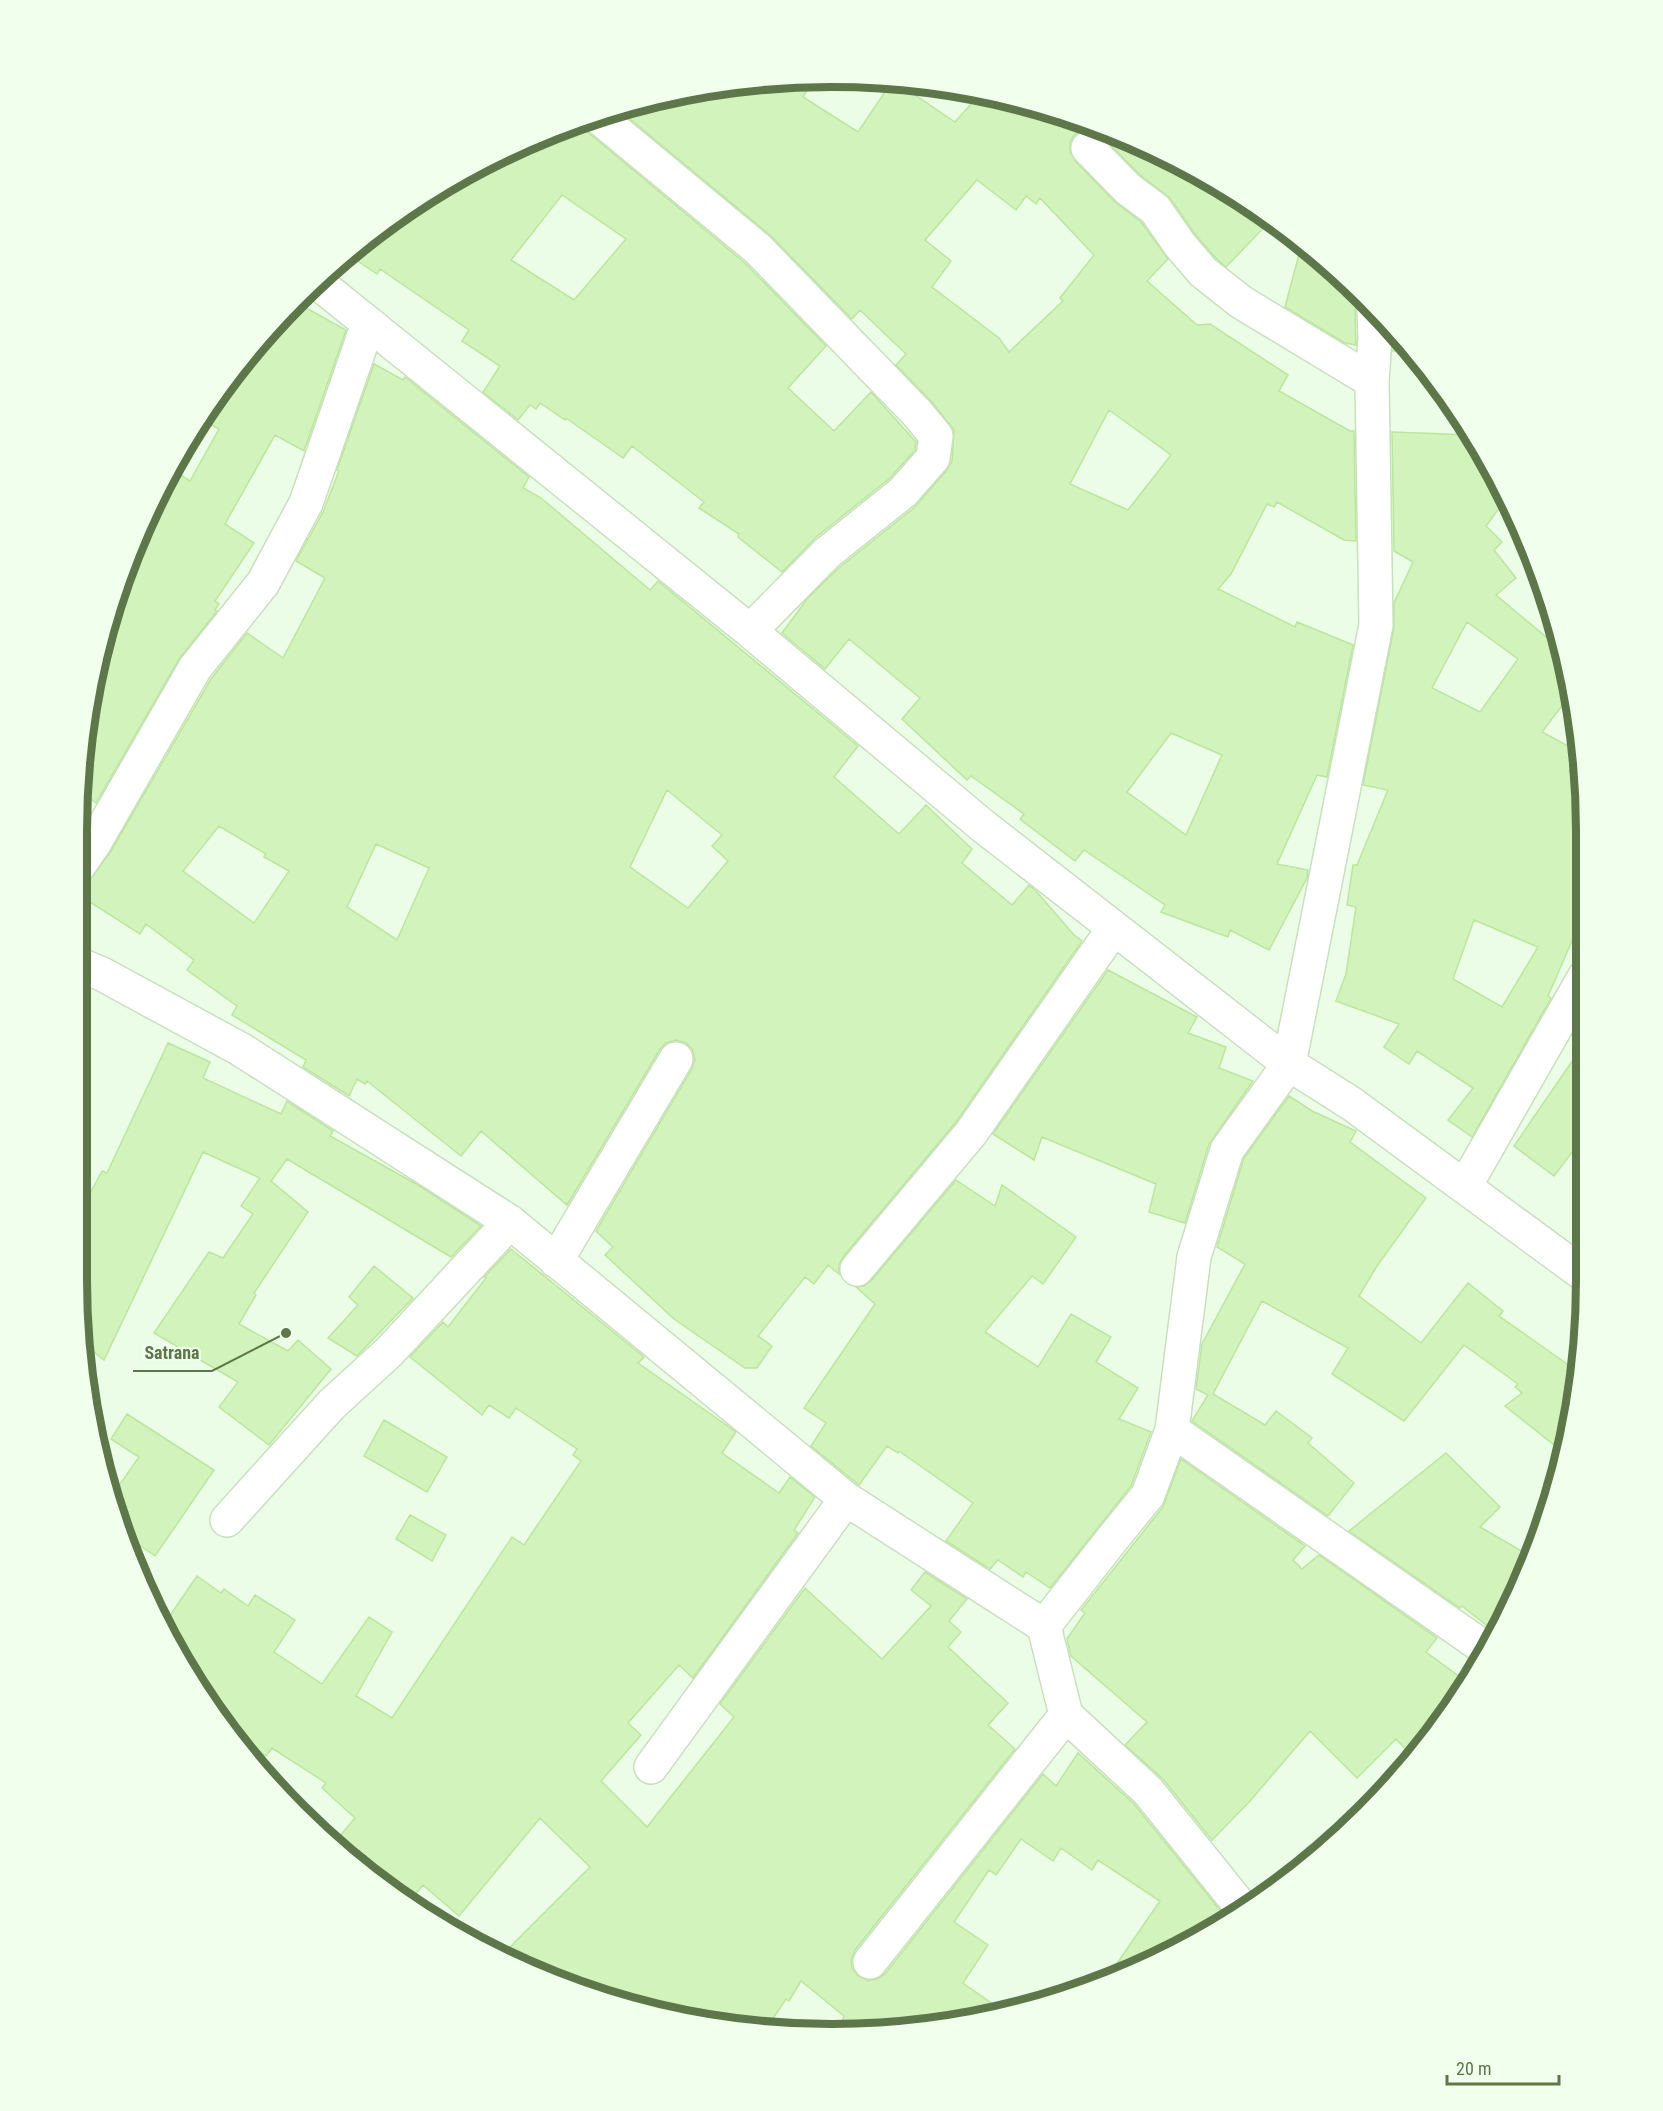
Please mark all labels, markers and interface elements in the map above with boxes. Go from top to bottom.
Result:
callout: Satrana [133,1335,212,1371]
text: Satrana [144,1342,200,1363]
scale bar [1447,2048,1560,2086]
text: 20 m [1456,2058,1491,2079]

